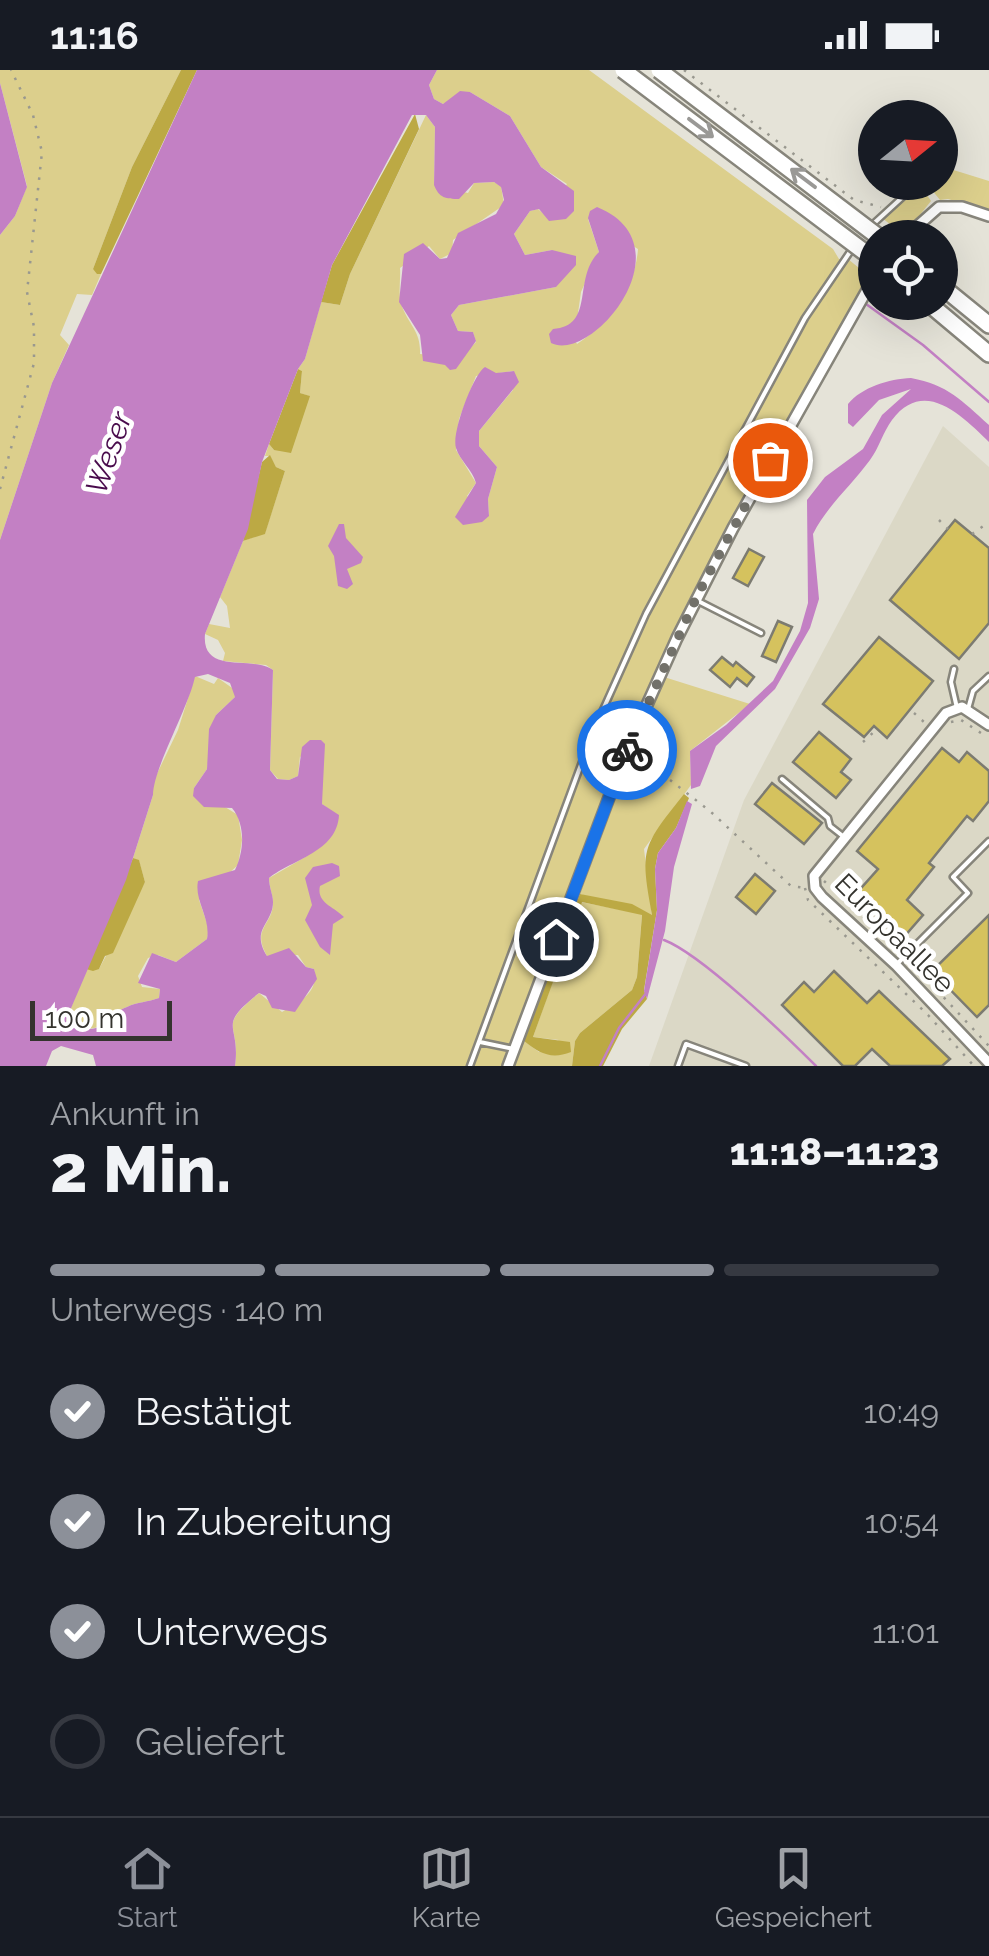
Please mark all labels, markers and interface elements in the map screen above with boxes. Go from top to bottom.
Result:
text: 11:16 [50,13,139,58]
north arrow [858,100,958,200]
map controls [858,100,958,320]
one-way arrow [687,118,714,139]
one-way arrow [790,168,817,189]
button: locate [858,220,958,320]
water label: Weser [78,406,139,499]
pin [728,418,813,503]
icon: bag [743,433,798,488]
courier [577,700,677,800]
icon: bike [600,723,655,778]
street label: Europaallee [828,867,961,1000]
pin [514,897,599,982]
icon: home [529,912,584,967]
scale bar [30,996,172,1040]
text: 100 m [45,1002,124,1035]
text: Ankunft in [50,1095,200,1132]
text: 11:18–11:23 [730,1129,939,1174]
text: 2 Min. [50,1131,232,1207]
text: Unterwegs · 140 m [50,1291,323,1328]
icon: check [50,1384,105,1439]
text: Bestätigt [135,1389,292,1434]
text: 10:49 [863,1393,939,1430]
icon: check [50,1494,105,1549]
text: In Zubereitung [135,1499,392,1544]
text: 10:54 [865,1503,939,1540]
icon: check [50,1604,105,1659]
text: Unterwegs [135,1609,328,1654]
text: 11:01 [872,1613,939,1650]
text: Geliefert [135,1719,286,1764]
tab: Start [117,1841,178,1934]
tab: Karte [412,1841,481,1934]
tab: Gespeichert [715,1841,872,1934]

